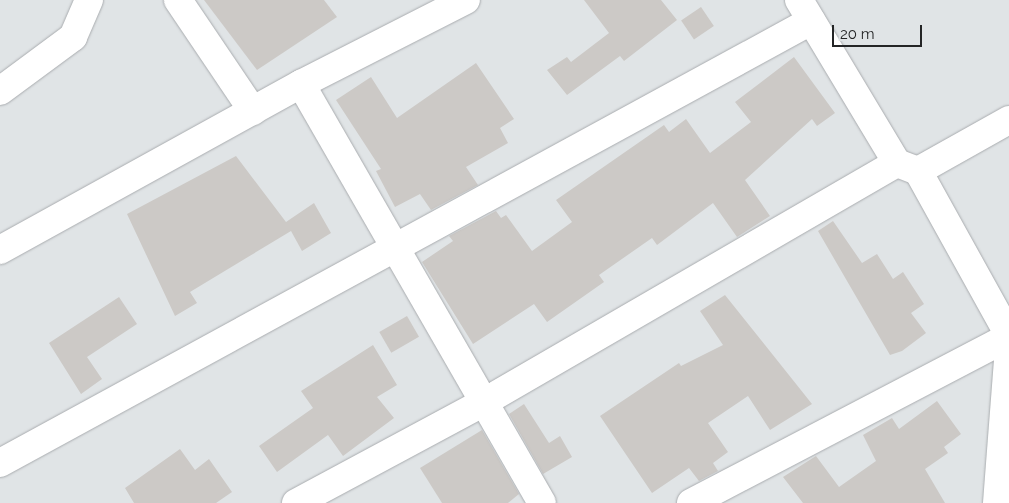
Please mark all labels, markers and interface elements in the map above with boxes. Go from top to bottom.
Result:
scale bar [834,15,924,47]
text: 20 m [840,25,875,43]

